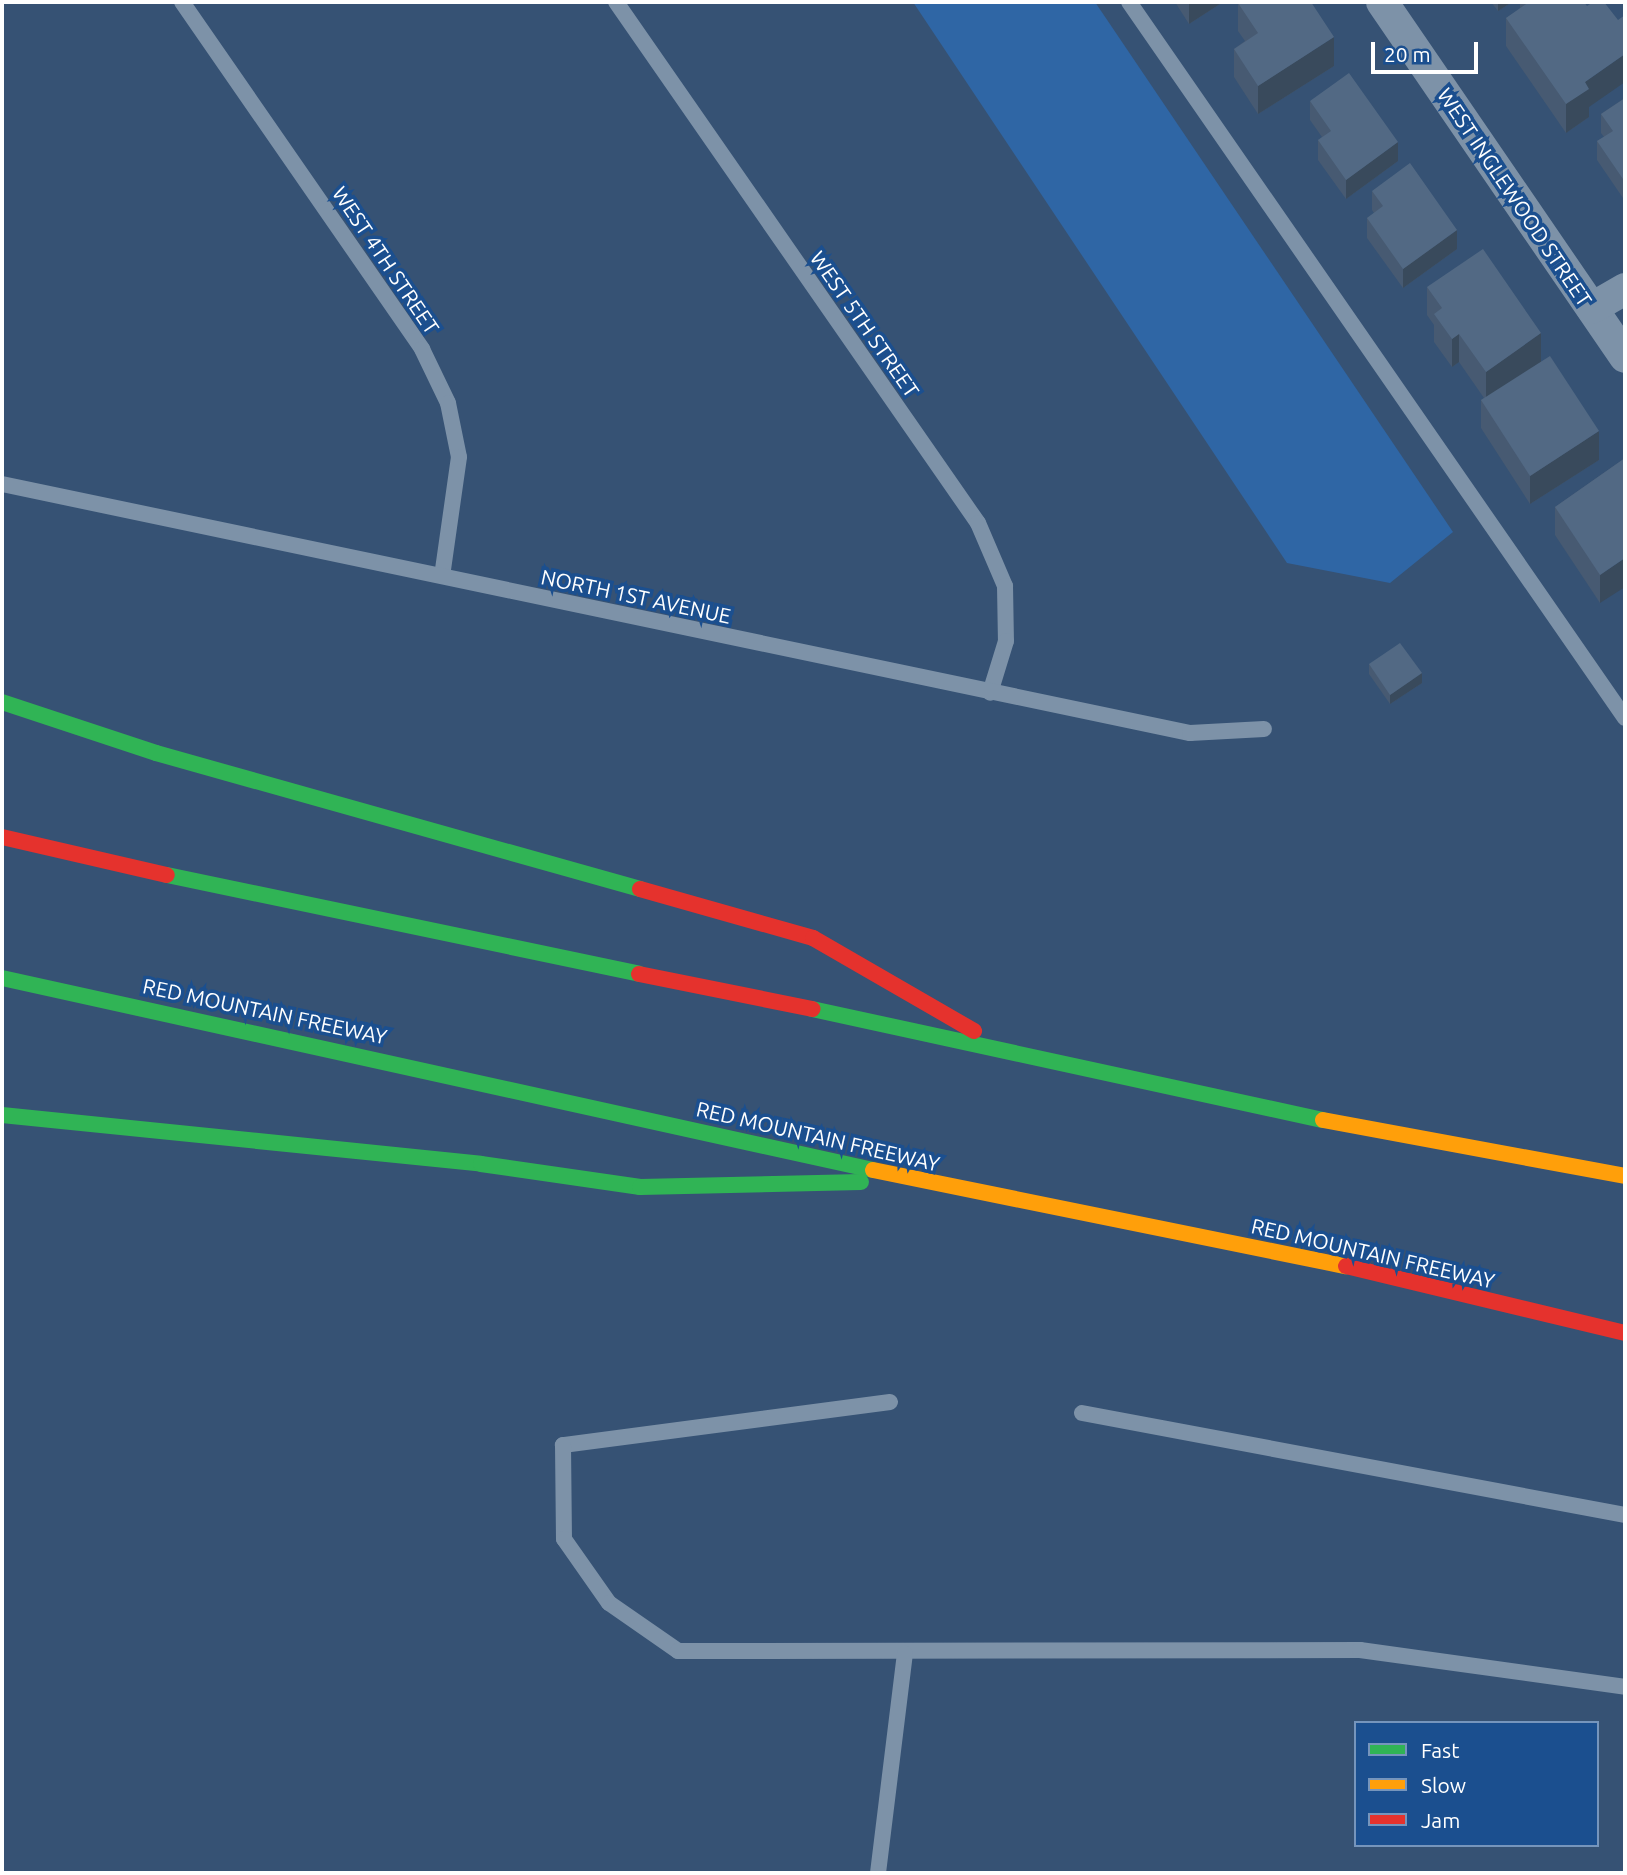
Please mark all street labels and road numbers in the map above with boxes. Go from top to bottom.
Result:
street label: WEST INGLEWOOD STREET [1432,83,1598,311]
street label: WEST 4TH STREET [327,181,445,339]
street label: WEST 5TH STREET [805,246,925,402]
street label: NORTH 1ST AVENUE [539,564,733,628]
street label: RED MOUNTAIN FREEWAY [141,973,389,1049]
street label: RED MOUNTAIN FREEWAY [694,1096,942,1176]
street label: RED MOUNTAIN FREEWAY [1249,1213,1497,1293]

